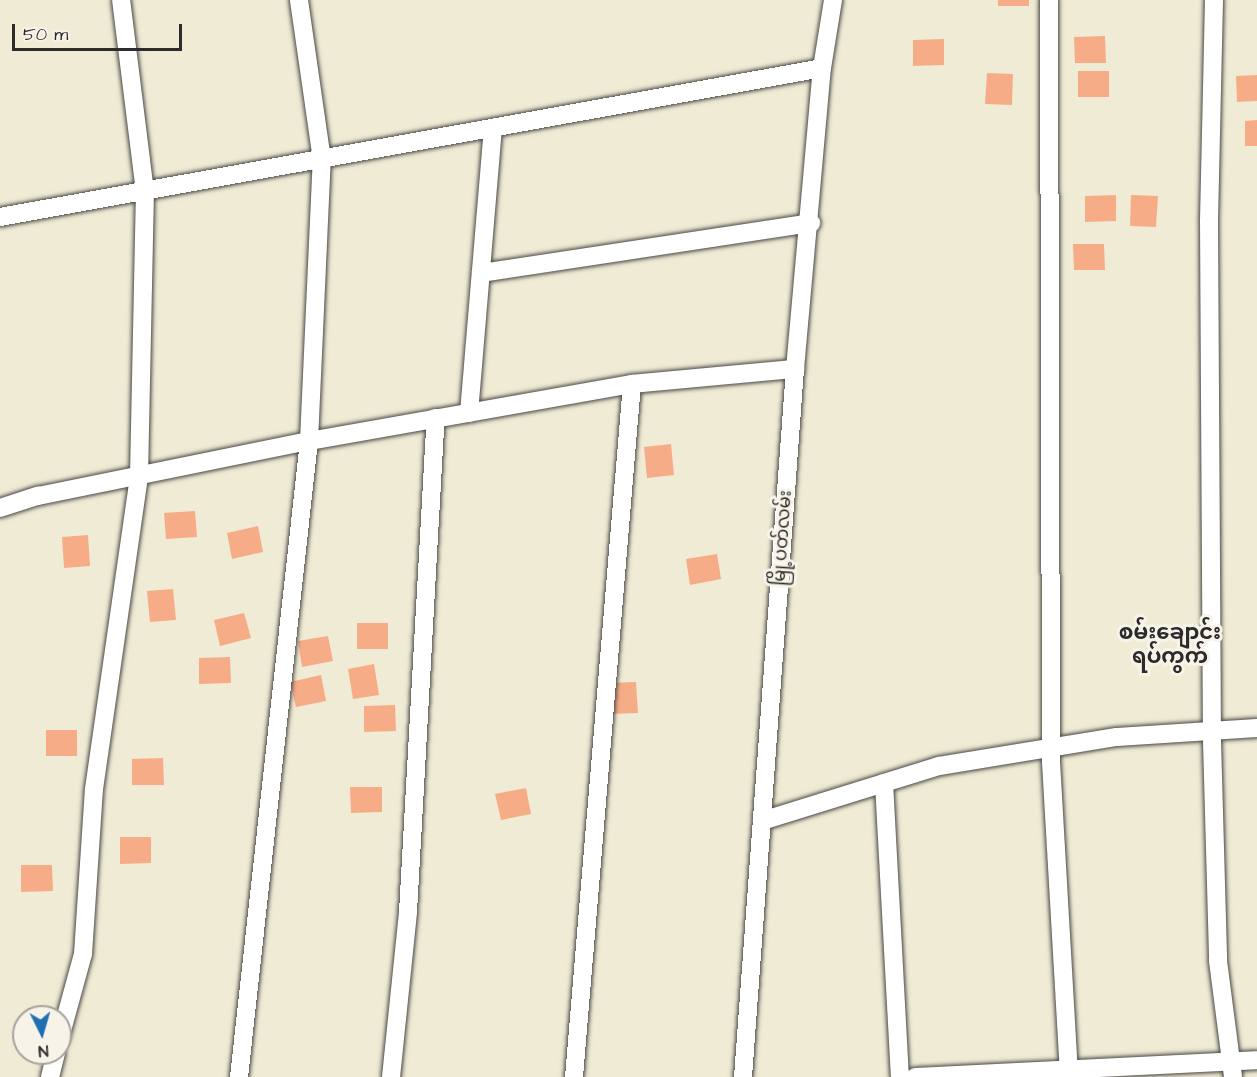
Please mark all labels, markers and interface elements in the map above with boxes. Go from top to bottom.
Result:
scale bar [15,12,184,50]
text: 50 m [23,22,68,47]
street label: မြို့ပတ်လမ်း [769,489,797,587]
district label: စမ်းချောင်း ရပ်ကွက် [1119,620,1221,670]
north arrow [12,1005,72,1065]
text: N [37,1040,49,1062]

